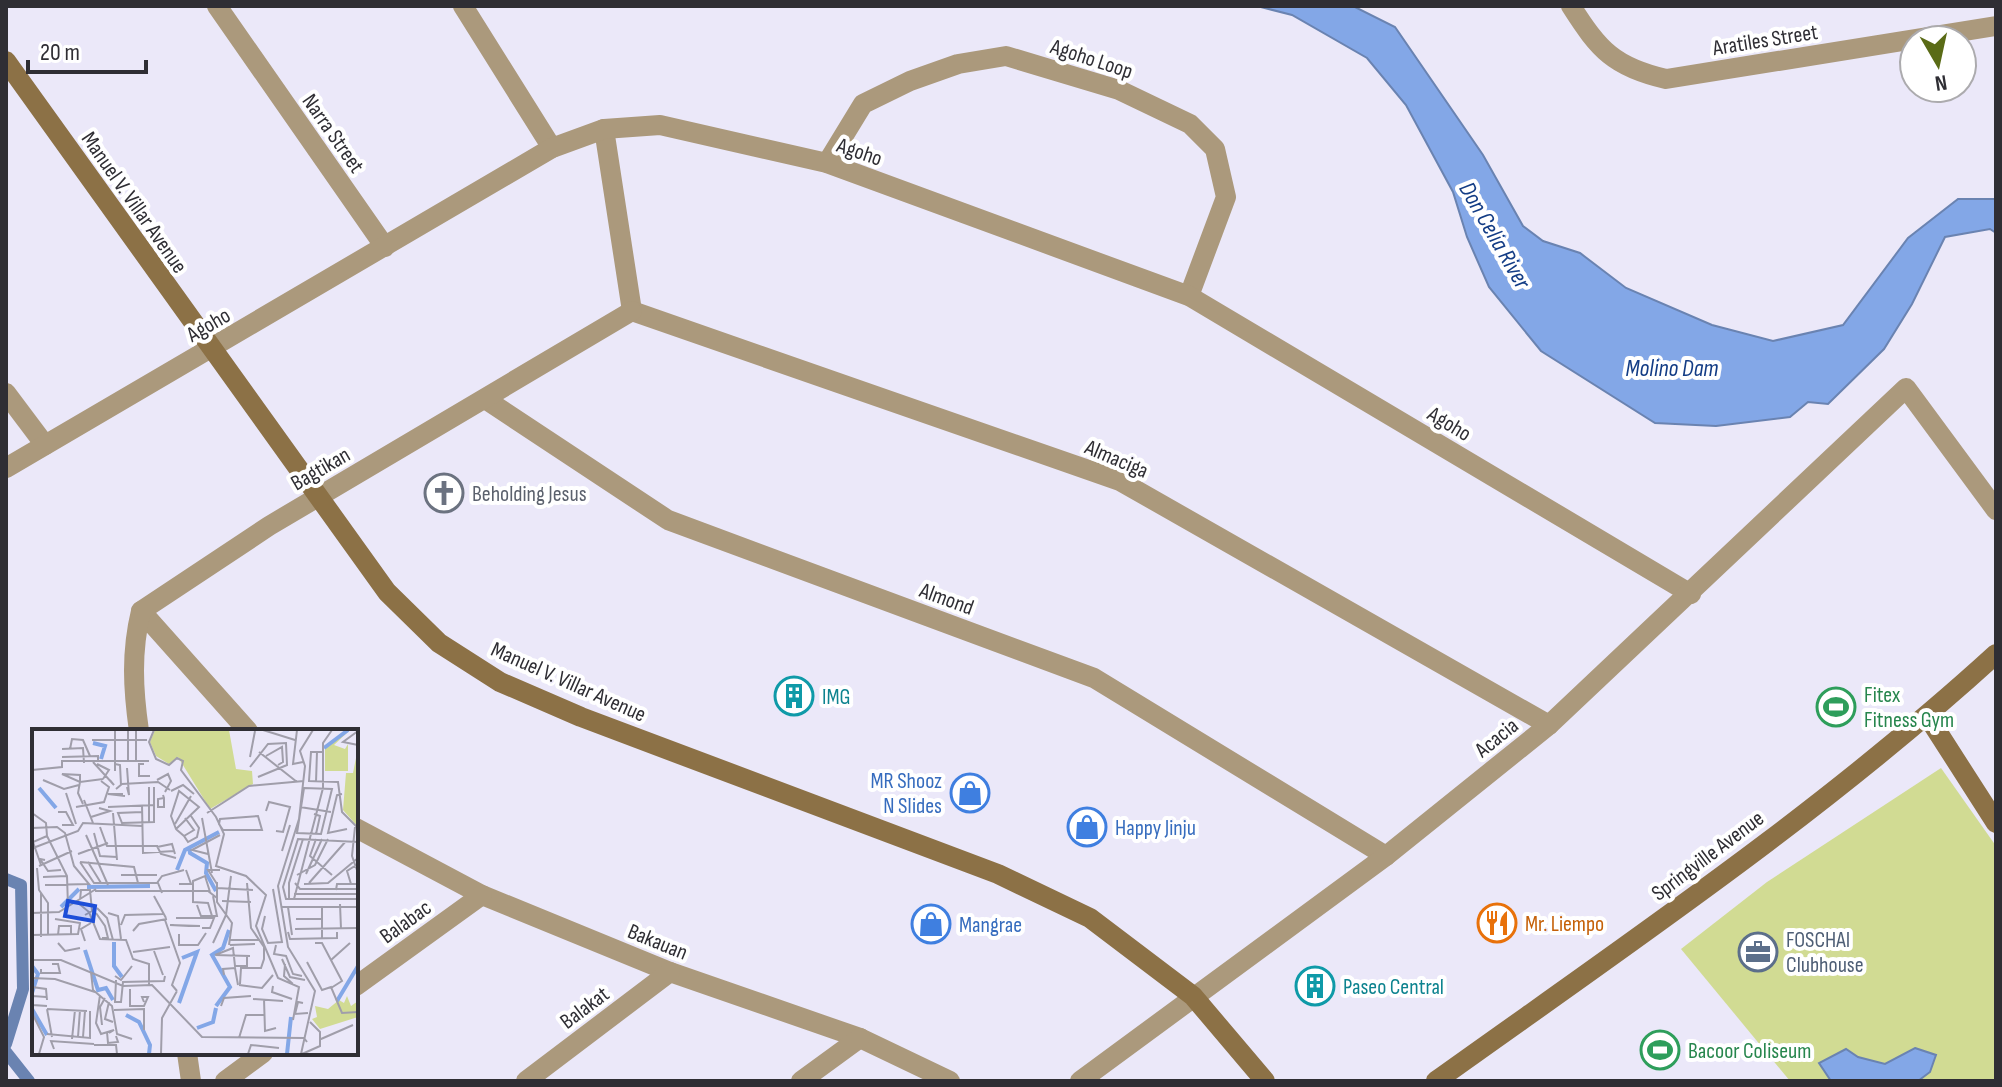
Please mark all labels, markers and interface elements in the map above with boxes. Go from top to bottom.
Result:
street label: Aratiles Street [1710,19,1820,62]
scale bar [28,24,146,74]
north arrow [1898,24,1978,104]
street label: Agoho Loop [1046,33,1136,85]
text: 20 m [40,38,80,67]
text: N [1933,68,1949,97]
street label: Narra Street [296,89,370,179]
street label: Manuel V. Villar Avenue [75,127,193,279]
street label: Agoho [832,132,886,173]
water label: Don Celia River [1452,177,1537,295]
street label: Agoho [181,302,235,349]
water label: Molino Dam [1626,354,1718,383]
street label: Agoho [1422,400,1476,448]
street label: Almaciga [1080,434,1152,485]
street label: Bagtikan [286,442,355,497]
church icon: Beholding Jesus [423,472,465,514]
place label: Beholding Jesus [472,481,587,508]
street label: Almond [915,577,977,622]
street label: Manuel V. Villar Avenue [487,636,650,729]
building icon: IMG [773,675,815,717]
place label: Fitex Fitness Gym [1864,682,1954,734]
place label: IMG [822,684,851,711]
sports icon: Fitex Fitness Gym [1815,686,1857,728]
street label: Acacia [1469,713,1524,764]
inset map [32,729,358,1055]
place label: MR Shooz N Slides [870,768,942,820]
shop icon: MR Shooz N Slides [949,772,991,814]
street label: Springville Avenue [1646,805,1769,907]
shop icon: Happy Jinju [1066,806,1108,848]
place label: Happy Jinju [1115,815,1196,842]
street label: Balabac [375,894,437,950]
restaurant icon: Mr. Liempo [1476,902,1518,944]
shop icon: Mangrae [910,903,952,945]
place label: Mr. Liempo [1525,911,1604,938]
place label: Mangrae [959,912,1022,939]
street label: Bakauan [624,918,691,967]
place label: FOSCHAI Clubhouse [1786,927,1864,979]
office icon: FOSCHAI Clubhouse [1737,931,1779,973]
building icon: Paseo Central [1294,965,1336,1007]
place label: Paseo Central [1343,974,1444,1001]
street label: Balakat [555,981,615,1035]
sports icon: Bacoor Coliseum [1639,1029,1681,1071]
place label: Bacoor Coliseum [1688,1038,1811,1065]

